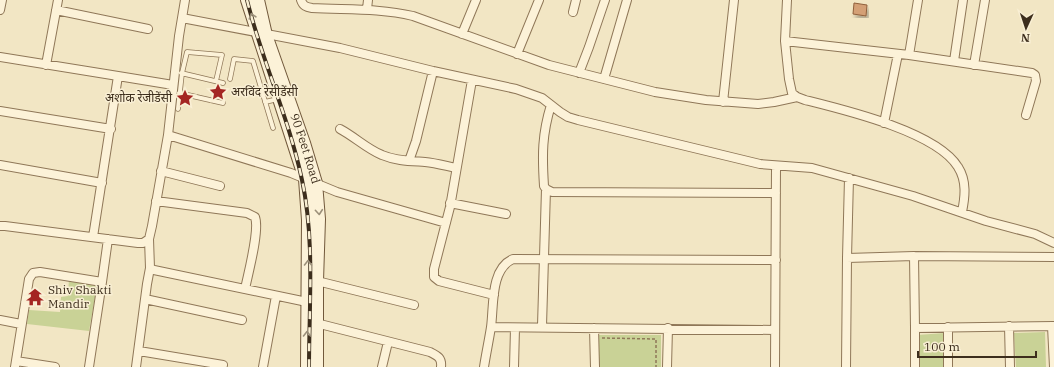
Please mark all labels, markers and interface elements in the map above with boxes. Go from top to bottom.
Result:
north arrow [1006,8,1046,48]
one-way arrow [248,12,257,19]
text: N [1020,31,1030,45]
place icon: अरविंद रेसीडेंसी [208,82,228,102]
place label: अरविंद रेसीडेंसी [231,84,299,99]
place icon: अशोक रेजीडेंसी [175,88,195,108]
place label: अशोक रेजीडेंसी [105,90,173,105]
street label: 90 Feet Road [287,111,324,185]
one-way arrow [314,209,323,215]
one-way arrow [304,260,312,266]
place label: Shiv Shakti Mandir [48,282,112,311]
temple icon: Shiv Shakti Mandir [25,287,45,307]
one-way arrow [303,331,311,337]
scale bar [918,333,1036,359]
text: 100 m [924,339,960,354]

